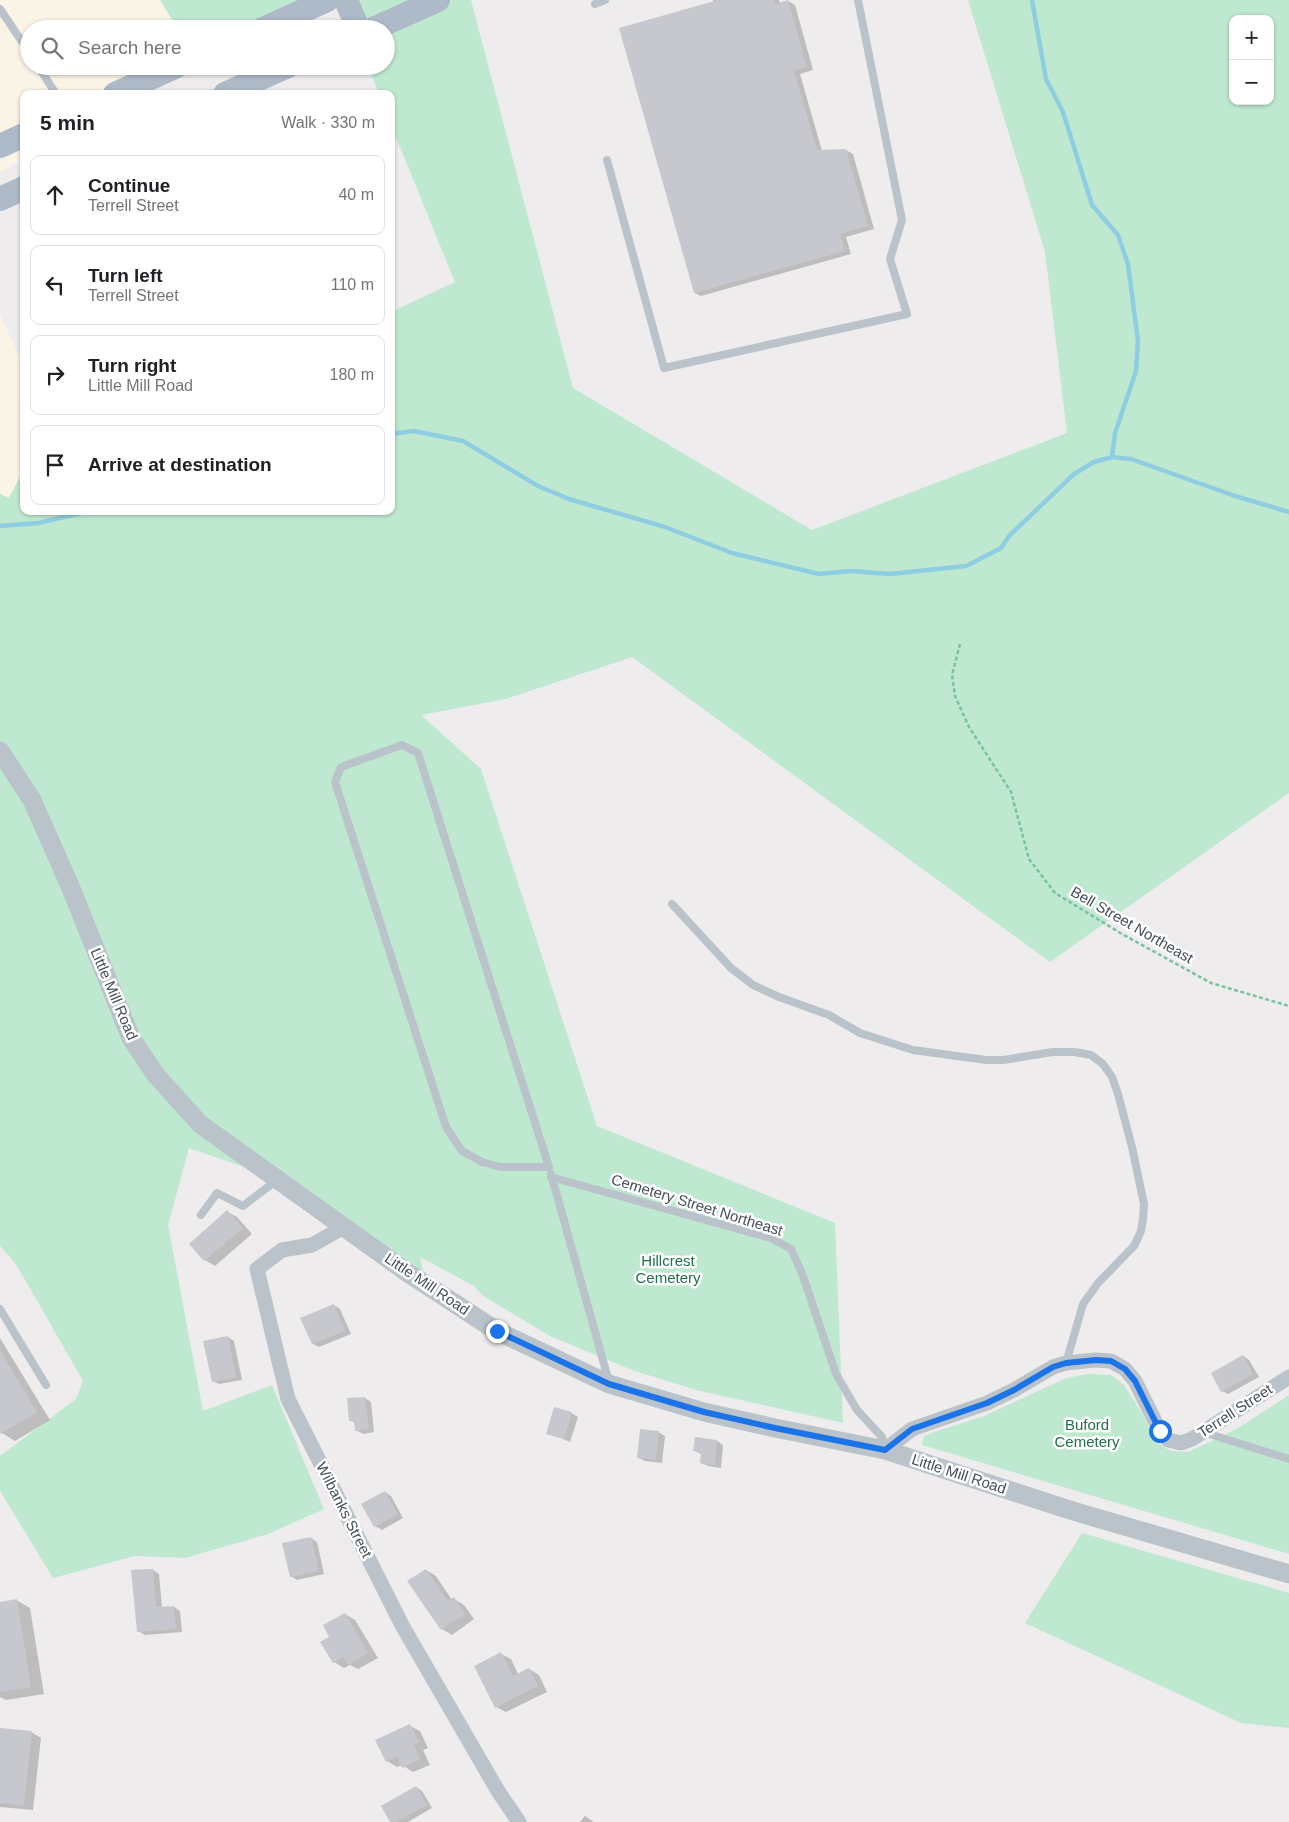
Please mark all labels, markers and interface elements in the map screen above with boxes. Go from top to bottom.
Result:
map controls [1229,15,1274,105]
button: + [1229,15,1274,60]
search box [20,20,395,75]
icon: search [38,34,66,62]
text: Search here [78,37,182,58]
button: − [1229,60,1274,105]
text: 5 min [40,111,95,134]
text: Walk · 330 m [281,114,375,131]
text: Continue [88,175,170,196]
icon: ahead [41,181,69,209]
text: 40 m [338,186,374,203]
text: Terrell Street [88,197,179,214]
text: Turn left [88,265,163,286]
icon: left [41,271,69,299]
text: 110 m [331,276,374,293]
text: Terrell Street [88,287,179,304]
text: Turn right [88,355,176,376]
icon: right [41,361,69,389]
text: 180 m [330,366,374,383]
text: Little Mill Road [88,377,193,394]
icon: arrive [41,451,69,479]
text: Arrive at destination [88,454,272,475]
street label: Bell Street Northeast [1068,883,1197,967]
street label: Little Mill Road [87,945,142,1042]
street label: Cemetery Street Northeast [609,1170,786,1239]
street label: Little Mill Road [382,1249,473,1318]
park label: Hillcrest Cemetery [635,1252,701,1286]
route end [486,1320,509,1343]
street label: Terrell Street [1194,1380,1276,1441]
park label: Buford Cemetery [1054,1416,1120,1450]
route start [1149,1420,1172,1443]
street label: Little Mill Road [910,1450,1009,1497]
street label: Wilbanks Street [313,1459,376,1561]

